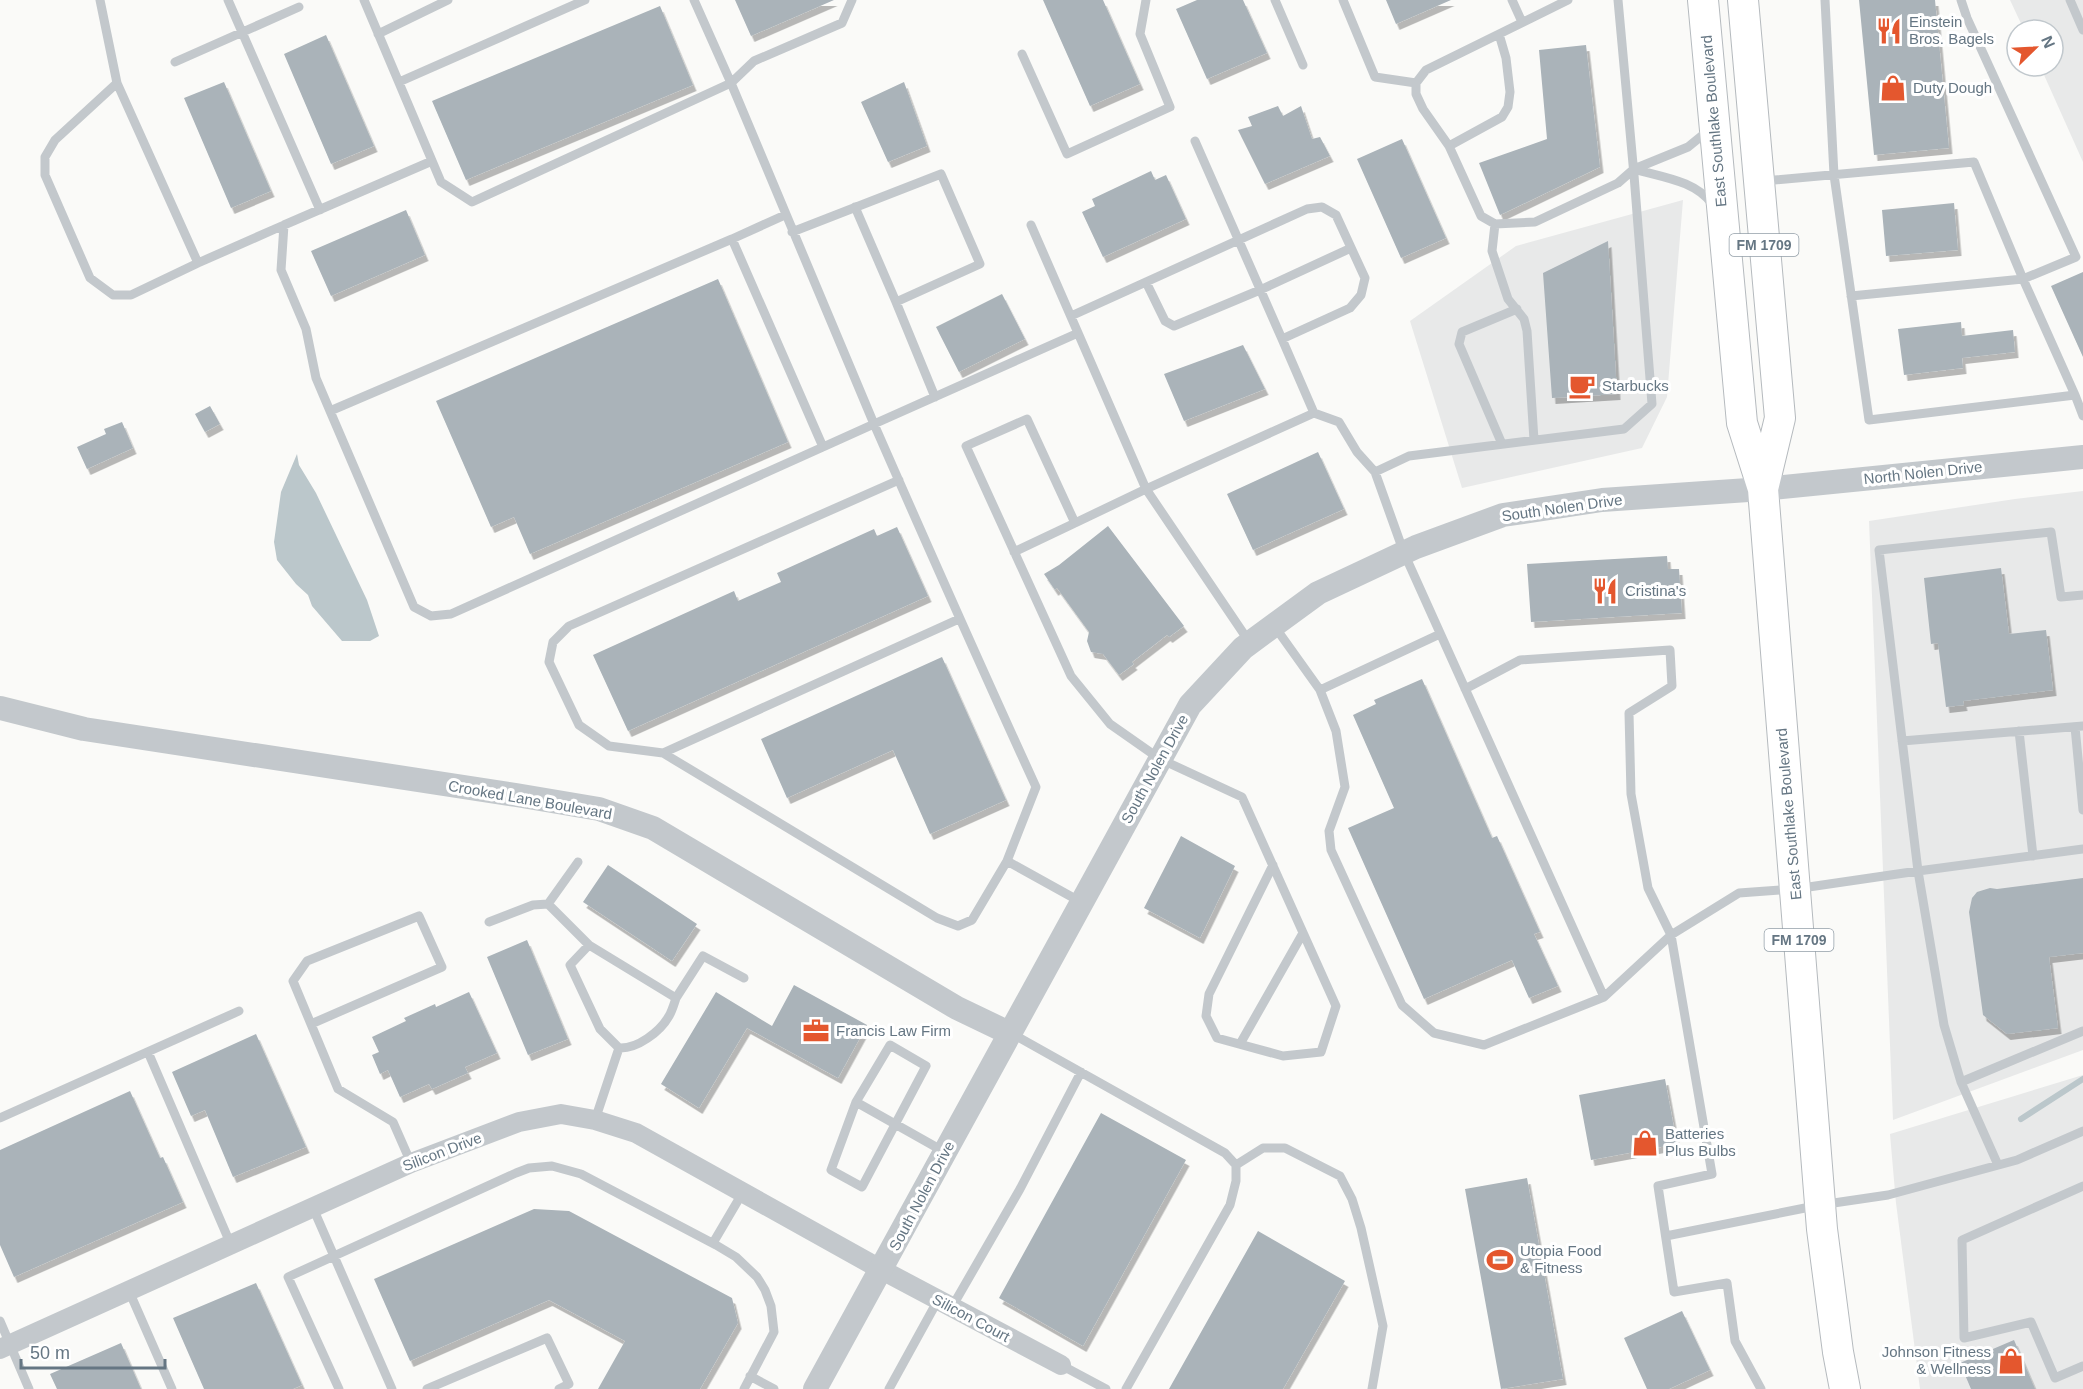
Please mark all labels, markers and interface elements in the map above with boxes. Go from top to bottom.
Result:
place label: Einstein Bros. Bagels [1909,13,1994,47]
restaurant icon: Einstein Bros. Bagels [1874,16,1904,46]
north arrow [2005,18,2065,78]
text: N [2038,33,2058,51]
street label: East Southlake Boulevard [1698,34,1729,208]
shop icon: Duty Dough [1878,73,1908,103]
place label: Duty Dough [1913,79,1992,96]
road number: FM 1709 [1730,234,1798,256]
cafe icon: Starbucks [1567,371,1597,401]
place label: Starbucks [1602,377,1669,394]
street label: North Nolen Drive [1863,458,1983,487]
street label: South Nolen Drive [1500,491,1623,524]
restaurant icon: Cristina's [1590,576,1620,606]
place label: Cristina's [1625,582,1686,599]
street label: South Nolen Drive [1118,711,1192,826]
street label: East Southlake Boulevard [1773,727,1804,901]
street label: Crooked Lane Boulevard [447,777,613,822]
road number: FM 1709 [1764,929,1834,951]
office icon: Francis Law Firm [801,1016,831,1046]
place label: Francis Law Firm [836,1022,951,1039]
place label: Batteries Plus Bulbs [1665,1125,1736,1159]
shop icon: Batteries Plus Bulbs [1630,1128,1660,1158]
street label: Silicon Drive [400,1129,484,1174]
street label: South Nolen Drive [885,1138,958,1253]
place label: Utopia Food & Fitness [1520,1242,1602,1276]
sports icon: Utopia Food & Fitness [1485,1245,1515,1275]
street label: Silicon Court [930,1290,1013,1345]
scale bar [21,1332,165,1370]
text: 50 m [30,1343,70,1363]
place label: Johnson Fitness & Wellness [1882,1343,1991,1377]
shop icon: Johnson Fitness & Wellness [1996,1346,2026,1376]

